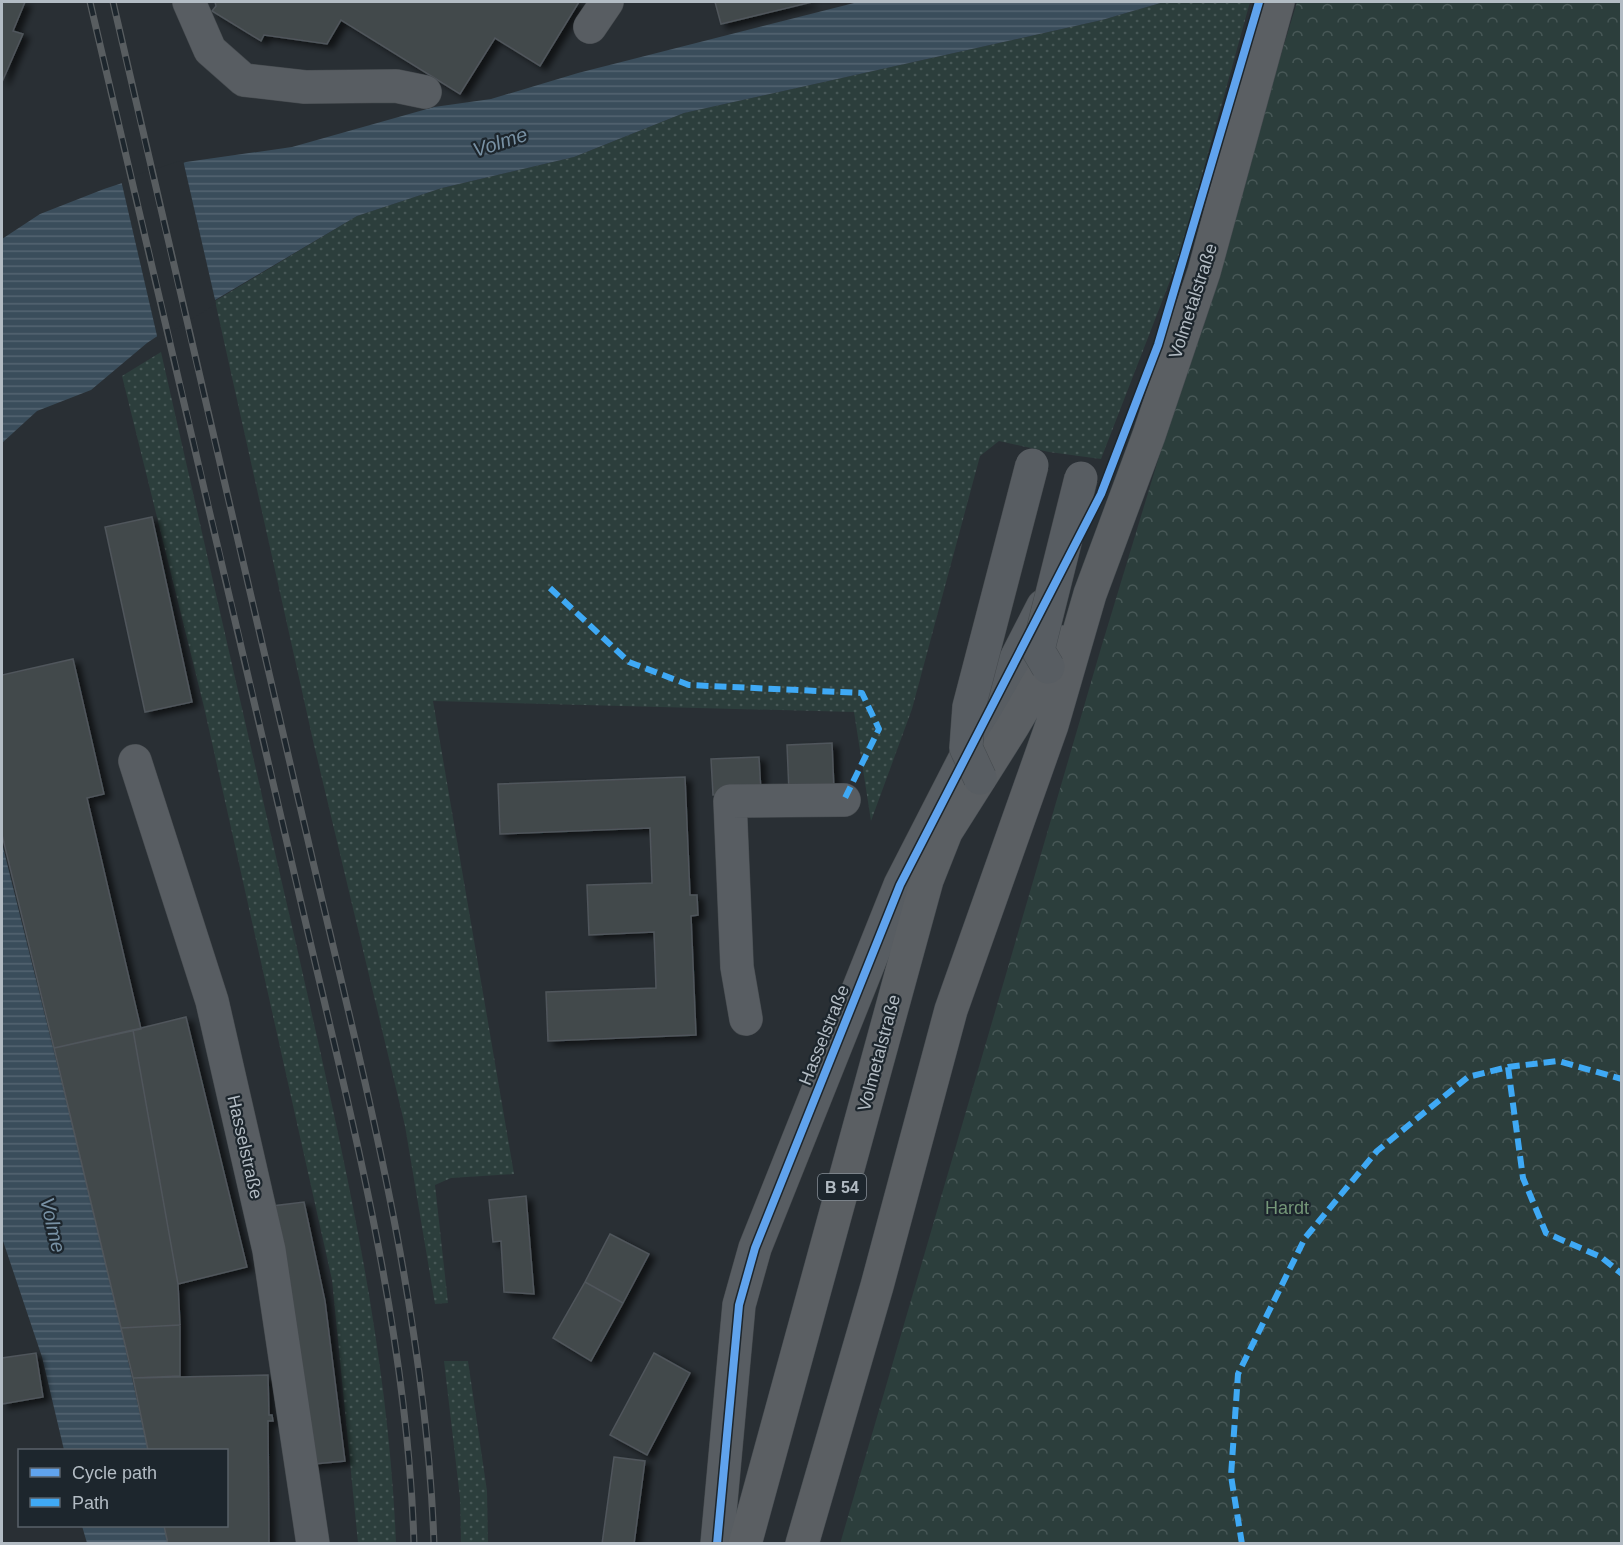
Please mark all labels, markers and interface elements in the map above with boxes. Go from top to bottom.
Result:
water label: Volme [470,123,530,161]
street label: Volmetalstraße [1165,241,1221,361]
street label: Hasselstraße [795,982,853,1088]
street label: Volmetalstraße [854,992,904,1114]
street label: Hasselstraße [223,1093,267,1201]
road number: B 54 [818,1174,866,1200]
water label: Volme [36,1195,70,1255]
park label: Hardt [1265,1198,1309,1218]
legend [18,1449,228,1527]
text: Cycle path [72,1463,157,1483]
text: Path [72,1493,109,1513]

